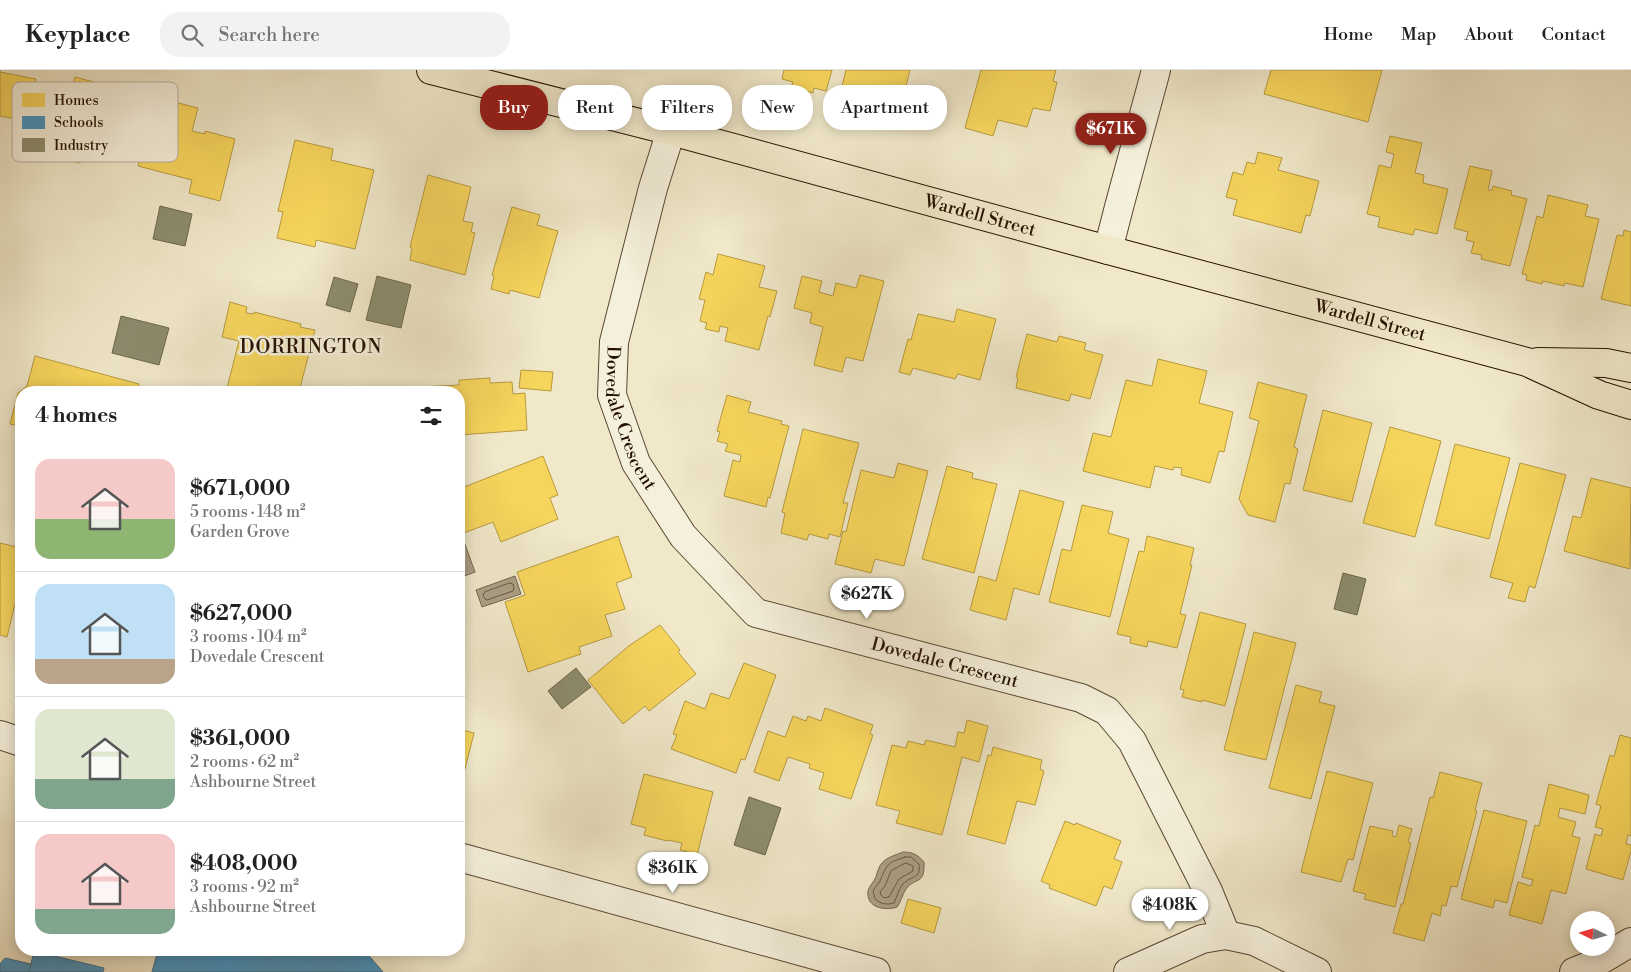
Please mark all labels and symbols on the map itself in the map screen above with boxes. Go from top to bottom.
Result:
legend [12,82,178,162]
text: Homes [54,92,99,110]
pin: $671K [1076,112,1146,155]
text: Schools [54,114,103,132]
text: Industry [54,137,108,155]
street label: Wardell Street [921,189,1039,241]
street label: Wardell Street [1311,294,1429,346]
district label: DORRINGTON [240,335,382,359]
street label: Dovedale Crescent [600,345,662,495]
pin: $627K [832,578,902,620]
street label: Dovedale Crescent [869,632,1022,693]
pin: $361K [638,852,708,894]
pin: $408K [1135,888,1205,931]
north arrow [1570,911,1615,956]

